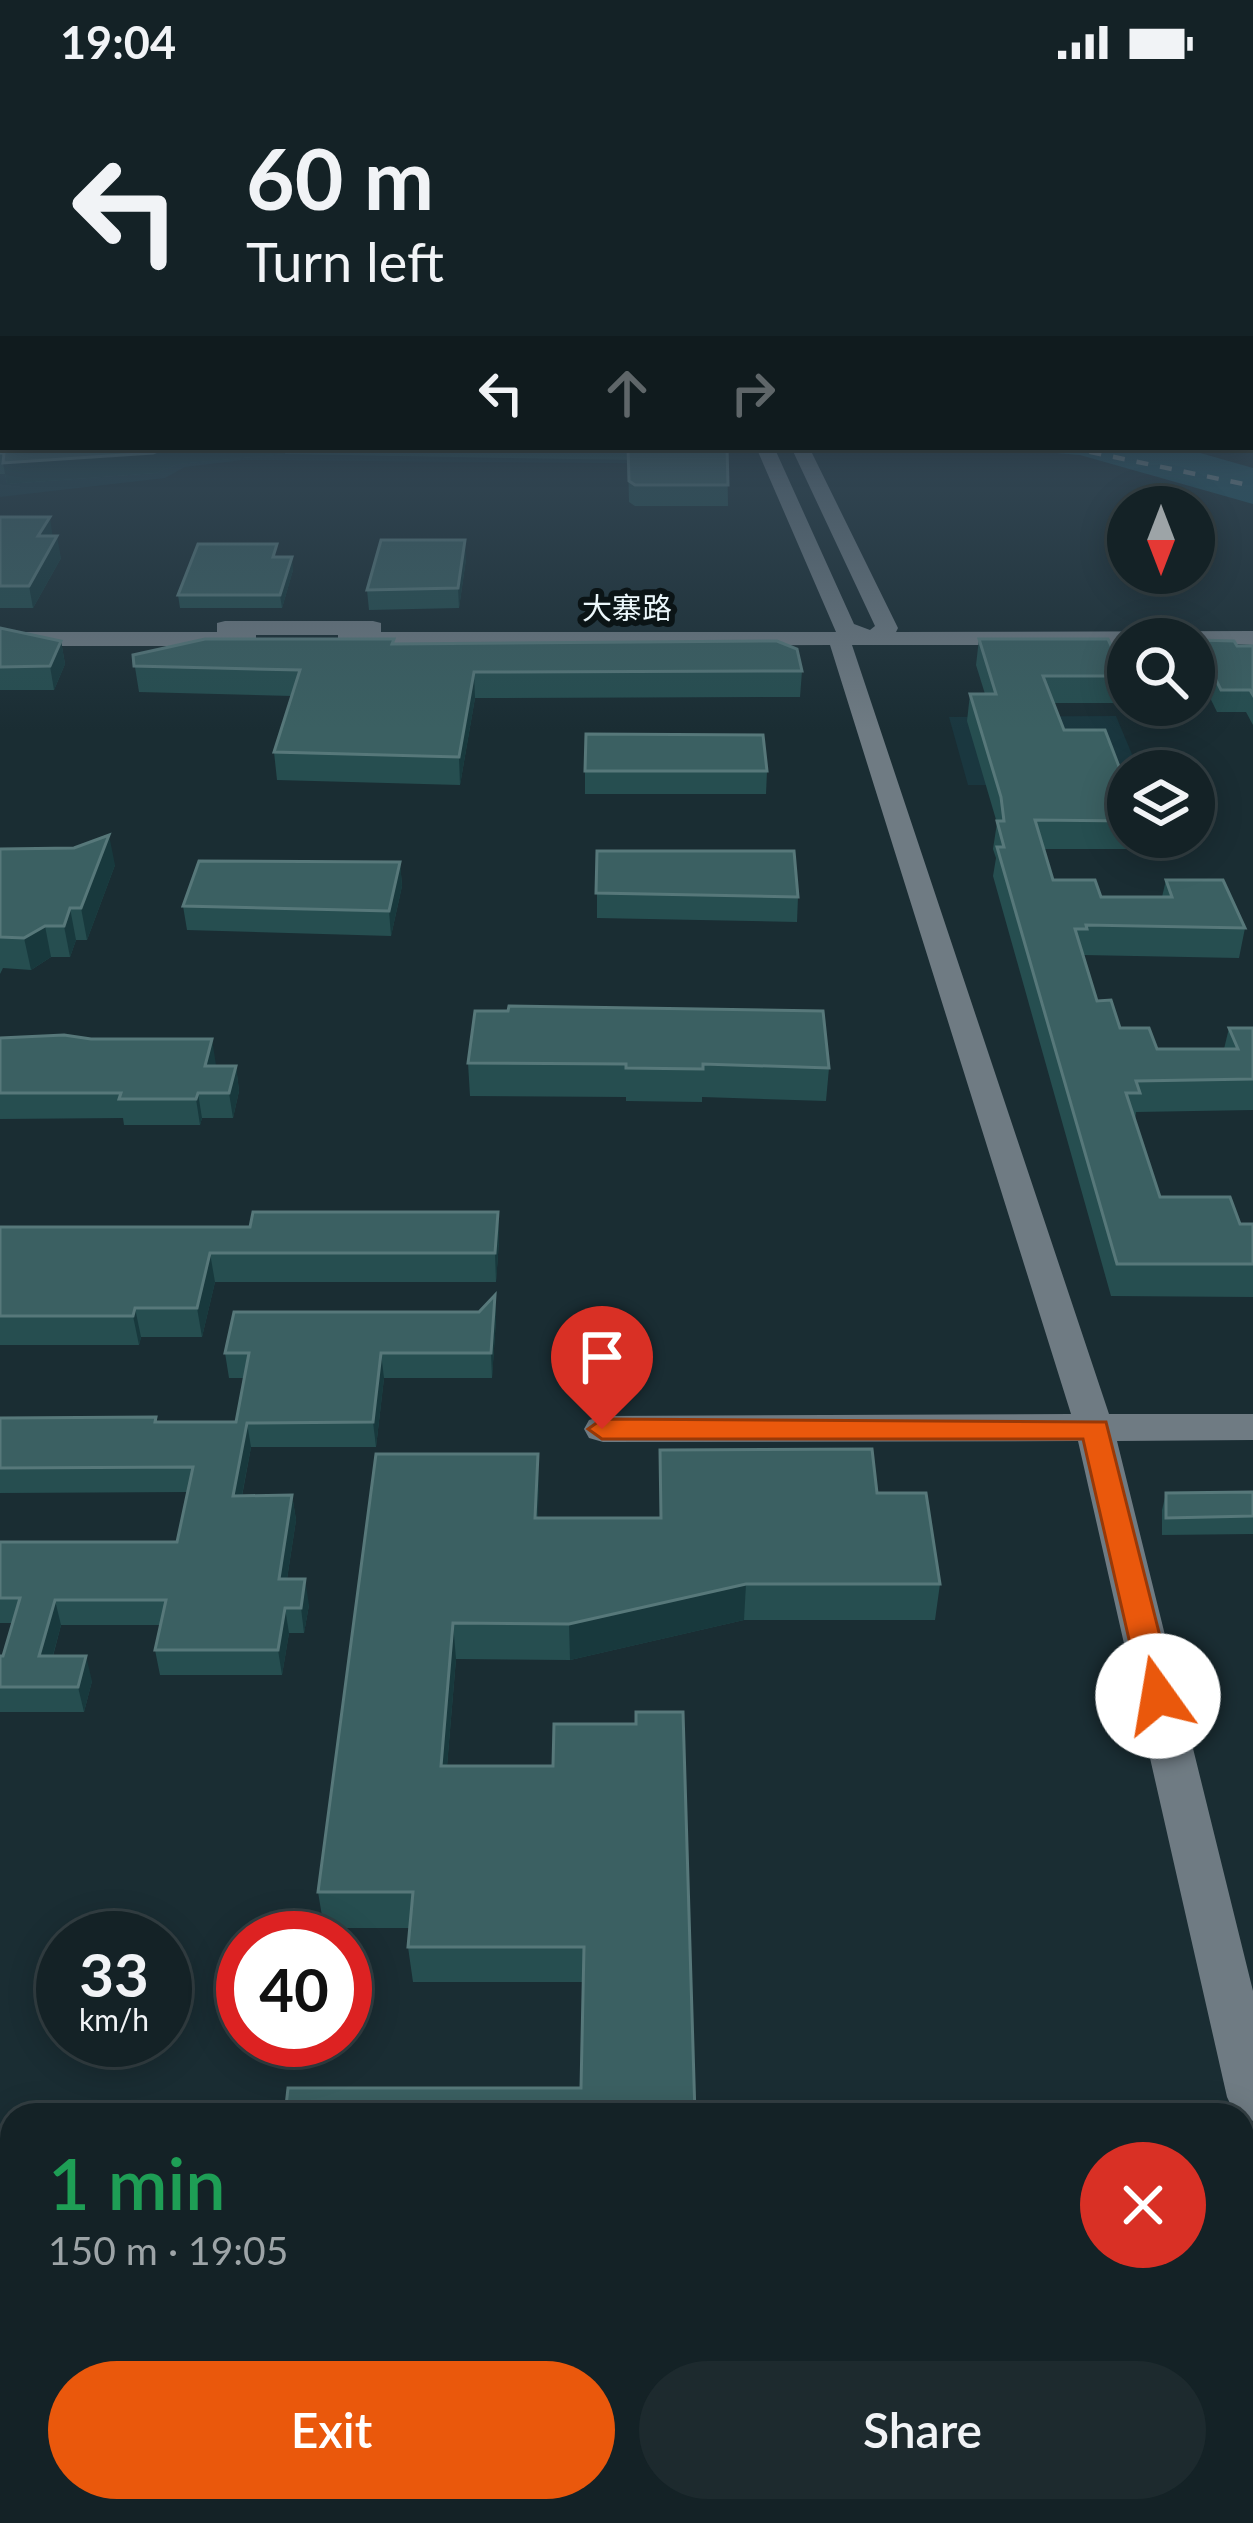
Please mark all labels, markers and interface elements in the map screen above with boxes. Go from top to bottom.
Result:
text: 19:04 [60,15,176,69]
text: 60 m [246,127,434,228]
icon: left [48,132,204,288]
text: Turn left [246,229,444,294]
icon: left [468,360,534,426]
icon: ahead [594,360,660,426]
icon: right [720,360,786,426]
north arrow [1107,486,1215,594]
map controls [1107,486,1215,858]
street label: 大寨路 [582,589,672,625]
button: search [1107,618,1215,726]
button: layers [1107,750,1215,858]
pin [551,1306,653,1429]
icon: arrive [569,1324,635,1390]
position arrow [1095,1633,1221,1759]
speed limit sign: 40 [216,1911,372,2067]
text: 33 [79,1938,149,2010]
text: km/h [79,2001,149,2037]
text: 1 min [48,2139,226,2225]
button: close [1080,2142,1206,2268]
text: 150 m · 19:05 [48,2227,288,2273]
button: Exit [48,2361,615,2499]
button: Share [639,2361,1206,2499]

